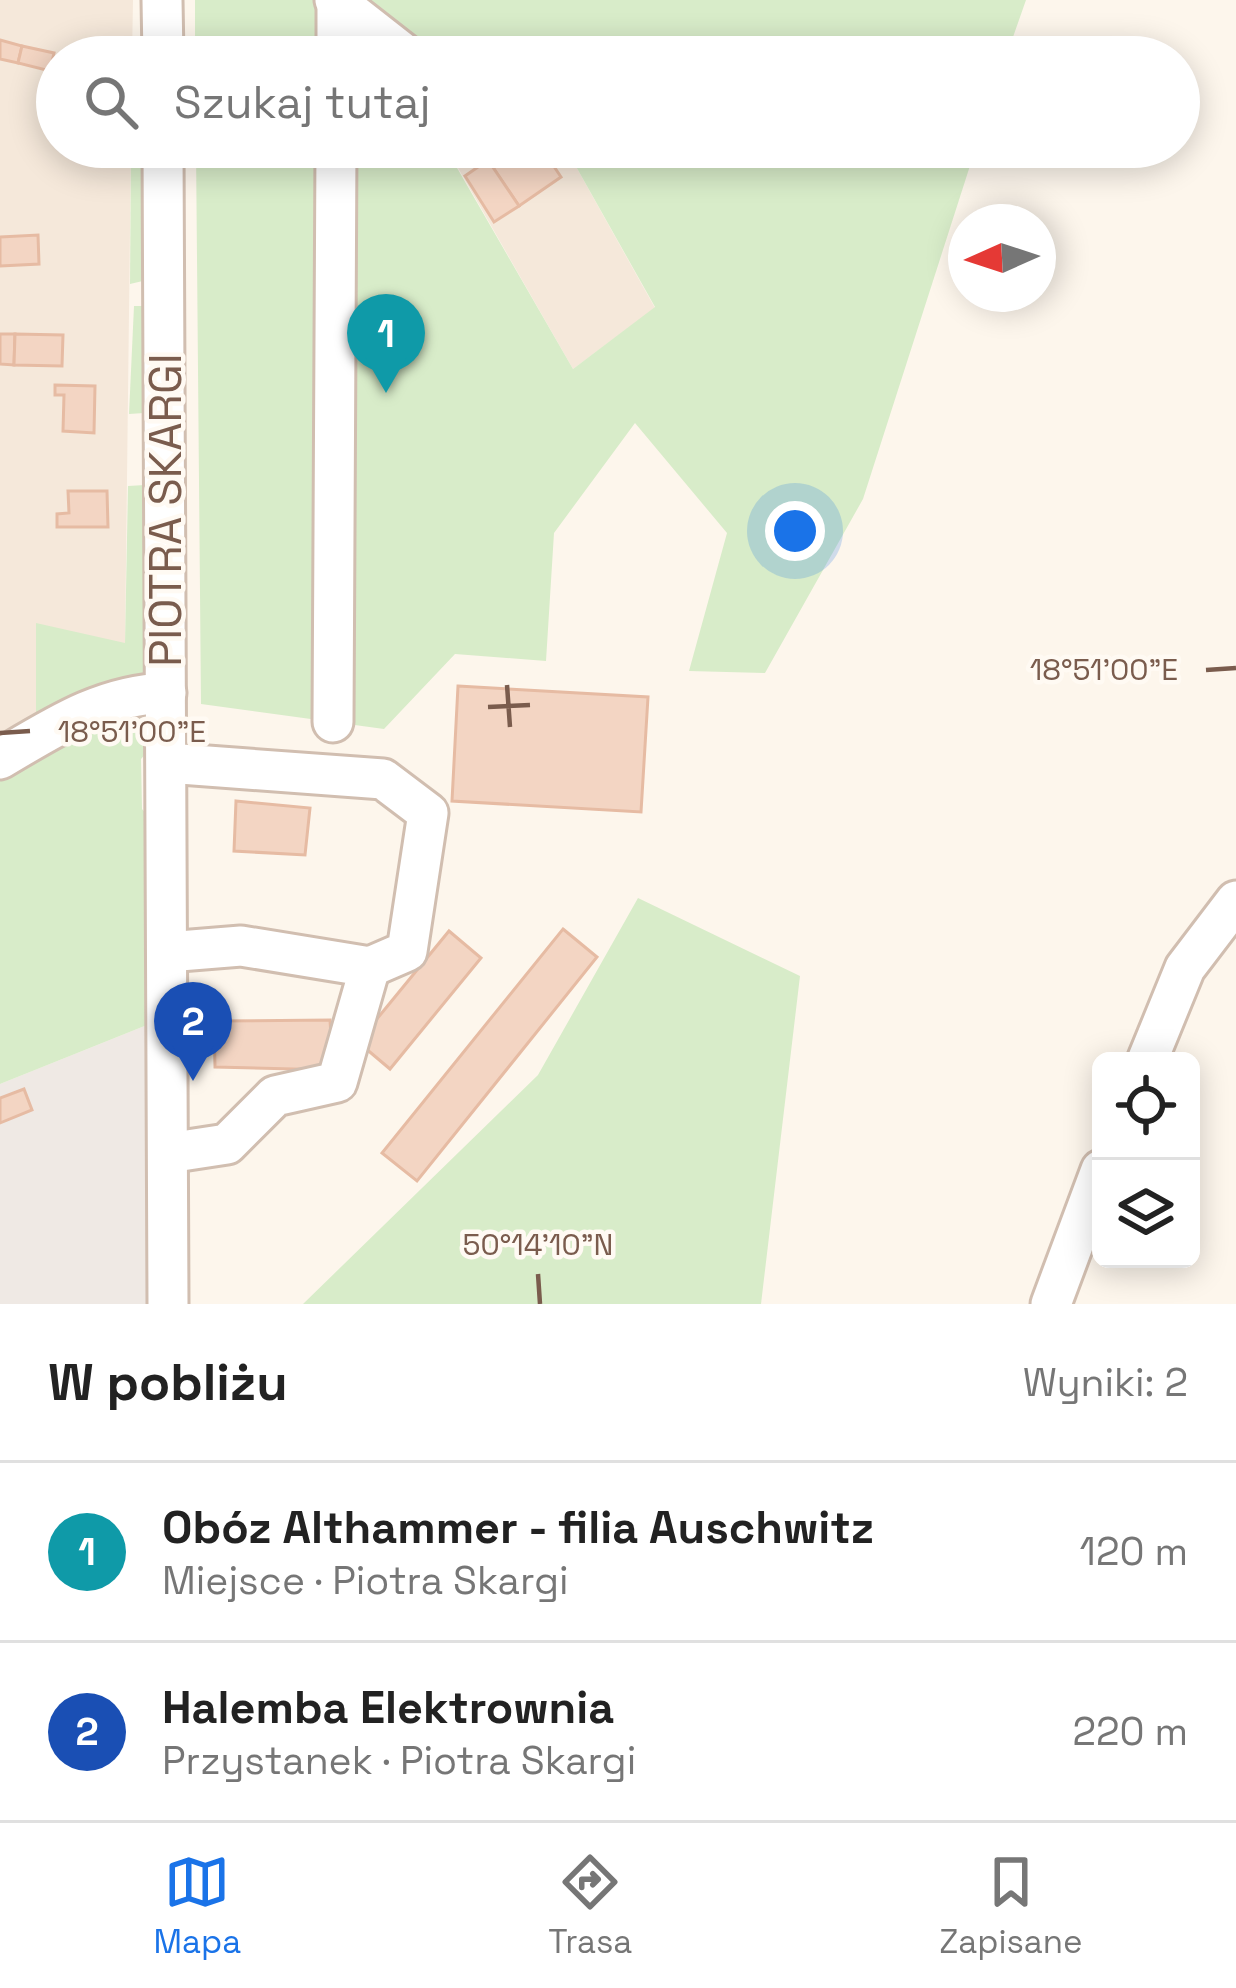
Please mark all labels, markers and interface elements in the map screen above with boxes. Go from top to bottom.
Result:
search box [36,36,1200,168]
icon: search [78,69,144,135]
text: Szukaj tutaj [174,74,431,131]
north arrow [948,204,1056,312]
pin: 1 [347,294,425,393]
street label: PIOTRA SKARGI [137,353,194,667]
your location [765,501,825,561]
text: 18°51'00"E [1030,650,1178,689]
text: 18°51'00"E [58,712,206,751]
pin: 2 [154,982,232,1081]
map controls [1092,1052,1200,1268]
button: locate [1092,1052,1200,1160]
button: layers [1092,1160,1200,1268]
text: 50°14'10"N [463,1225,613,1264]
text: W pobliżu [48,1350,288,1415]
text: Wyniki: 2 [1023,1358,1188,1407]
text: Obóz Althammer - filia Auschwitz [162,1499,874,1556]
text: 1 [78,1527,96,1576]
text: 120 m [1080,1527,1188,1576]
text: Miejsce · Piotra Skargi [162,1556,569,1605]
text: Halemba Elektrownia [162,1679,614,1736]
text: 2 [75,1707,99,1756]
text: 220 m [1072,1707,1188,1756]
text: Przystanek · Piotra Skargi [162,1736,636,1785]
tab: Mapa [154,1849,241,1963]
tab: Trasa [548,1849,632,1963]
tab: Zapisane [939,1849,1082,1963]

